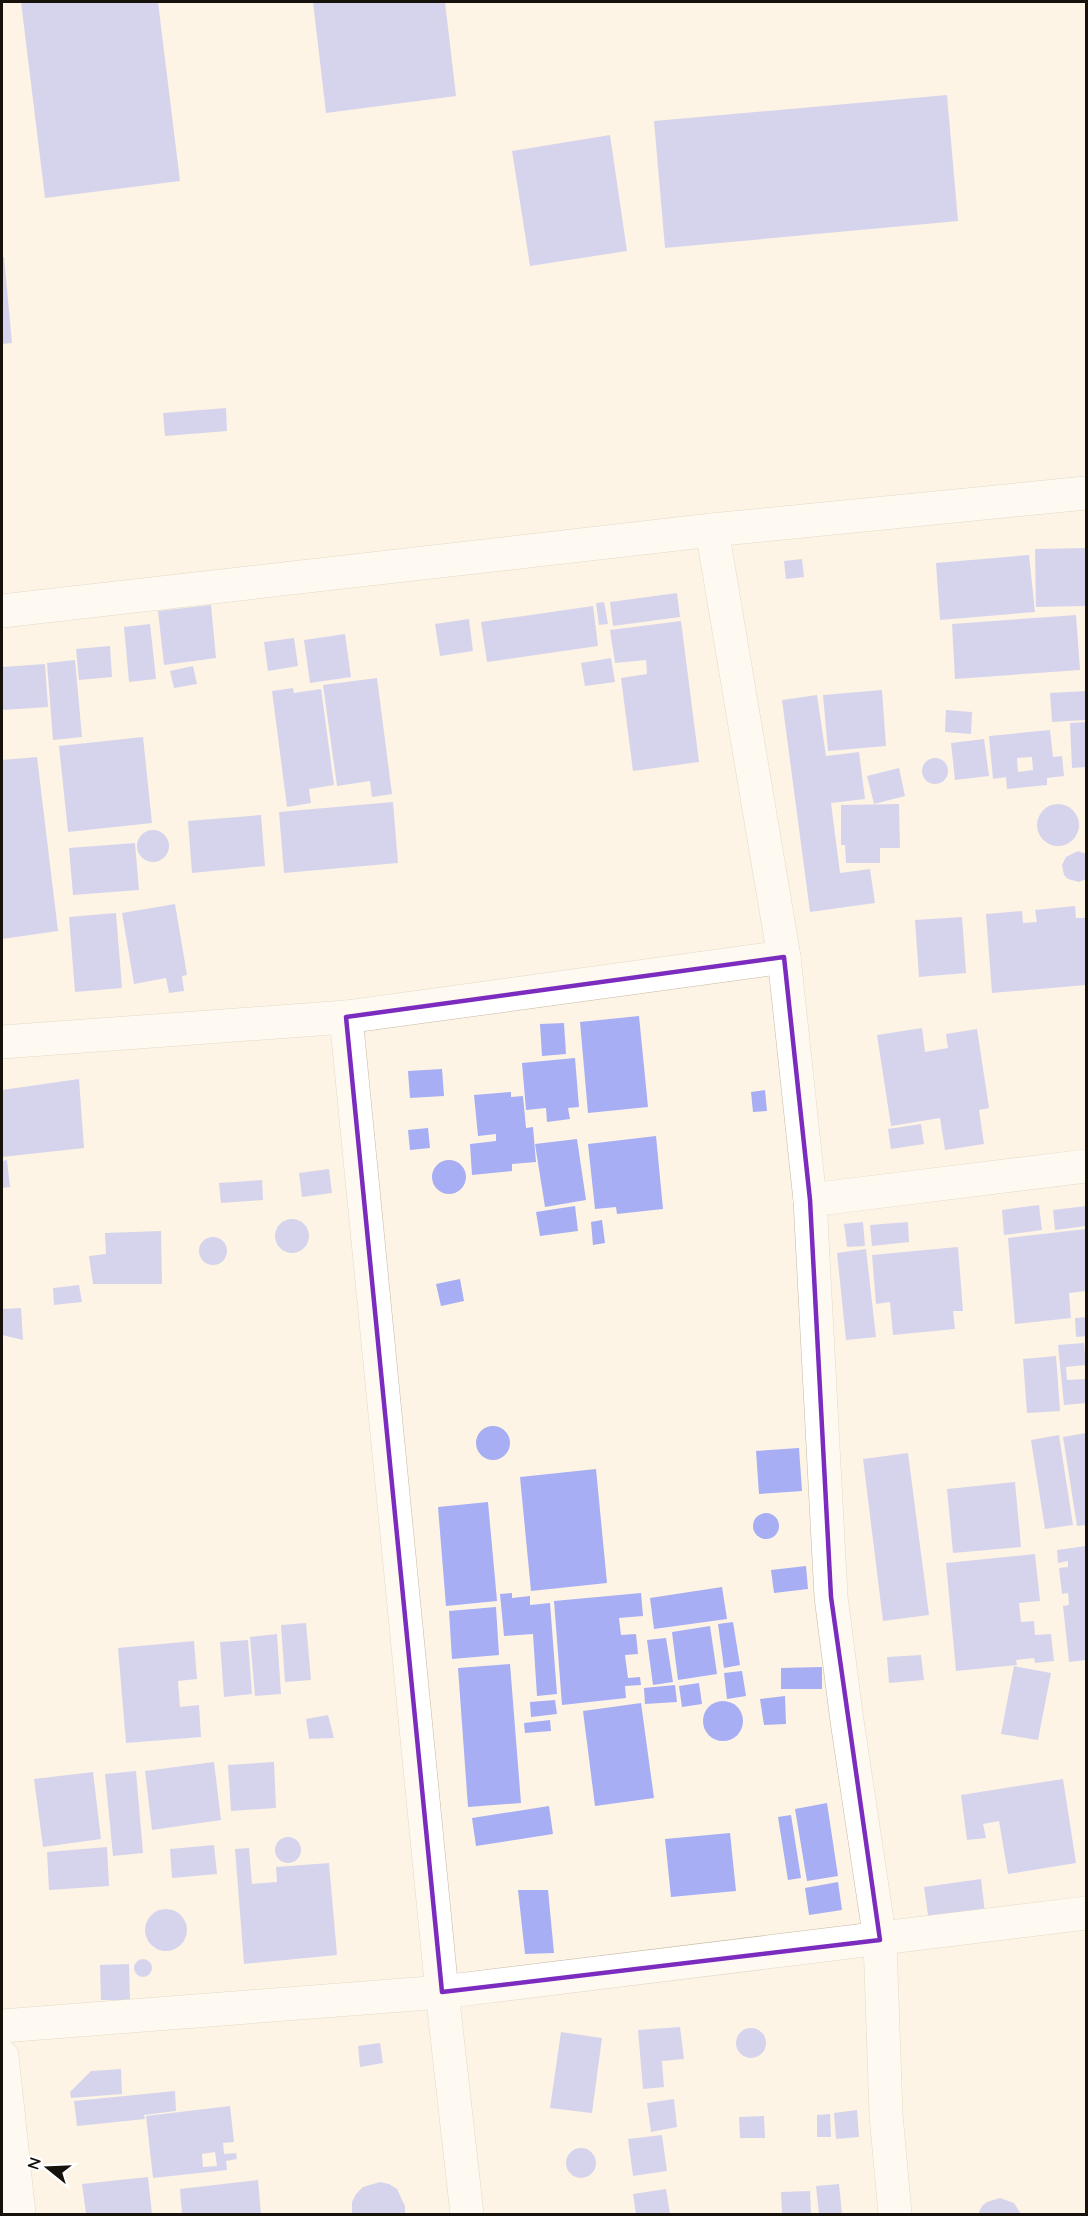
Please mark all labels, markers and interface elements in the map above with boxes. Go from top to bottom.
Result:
north arrow [18,2138,78,2198]
text: N [22,2155,45,2172]

